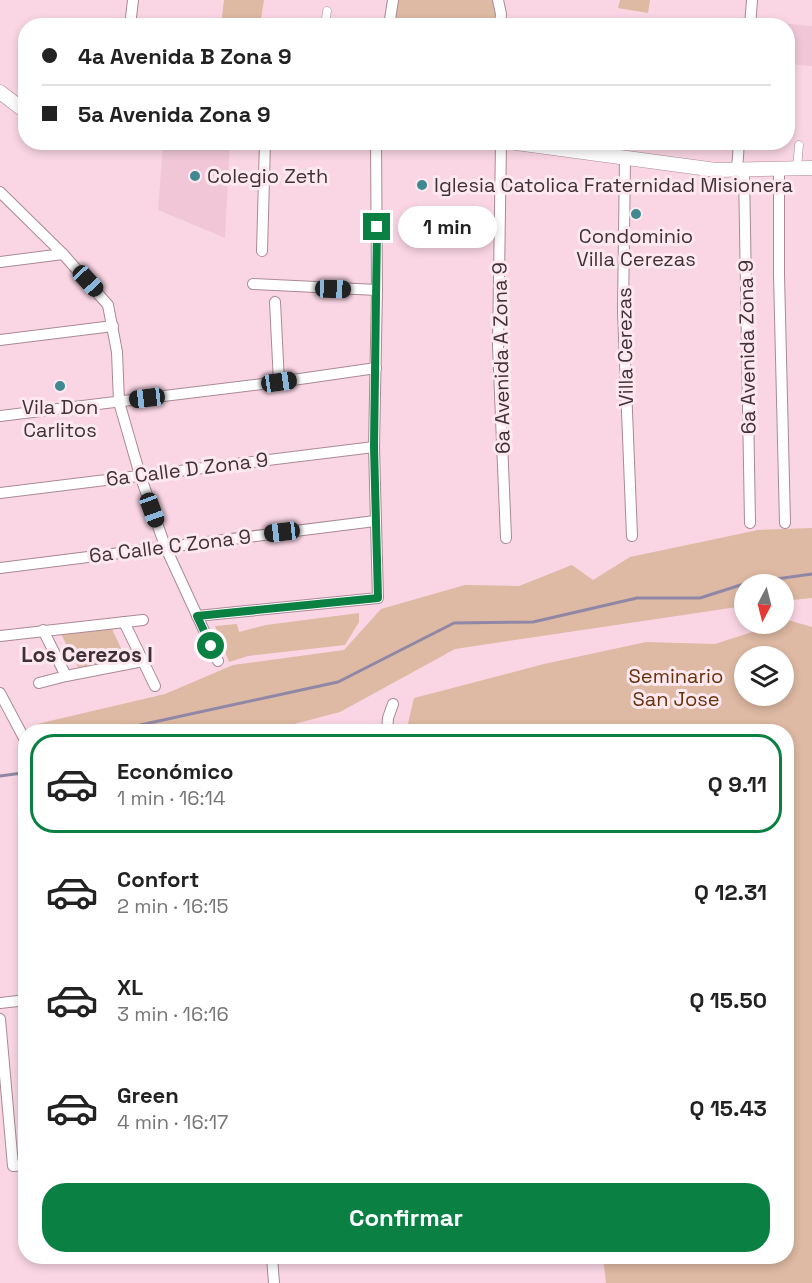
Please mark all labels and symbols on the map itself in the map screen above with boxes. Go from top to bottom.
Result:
place label: Colegio Zeth [207,163,328,189]
marker: Colegio Zeth [188,169,202,183]
place label: Iglesia Catolica Fraternidad Misionera [434,172,793,198]
marker: Iglesia Catolica Fraternidad Misionera [415,178,429,192]
callout: 1 min [398,206,497,248]
marker: Condominio Villa Cerezas [629,207,643,221]
route end [363,213,390,240]
place label: Condominio Villa Cerezas [576,223,696,272]
street label: 6a Avenida Zona 9 [732,260,762,434]
car [69,262,107,300]
street label: 6a Avenida A Zona 9 [486,262,516,454]
car [315,279,351,299]
street label: Villa Cerezas [611,287,639,407]
car [260,371,298,393]
marker: Vila Don Carlitos [53,379,67,393]
car [128,387,166,409]
place label: Vila Don Carlitos [22,394,98,443]
street label: 6a Calle D Zona 9 [104,446,270,492]
car [137,490,167,530]
car [263,521,301,543]
street label: 6a Calle C Zona 9 [88,523,252,569]
north arrow [734,574,794,634]
route start [197,632,224,659]
district label: Los Cerezos I [21,641,153,668]
park label: Seminario San Jose [629,663,723,712]

